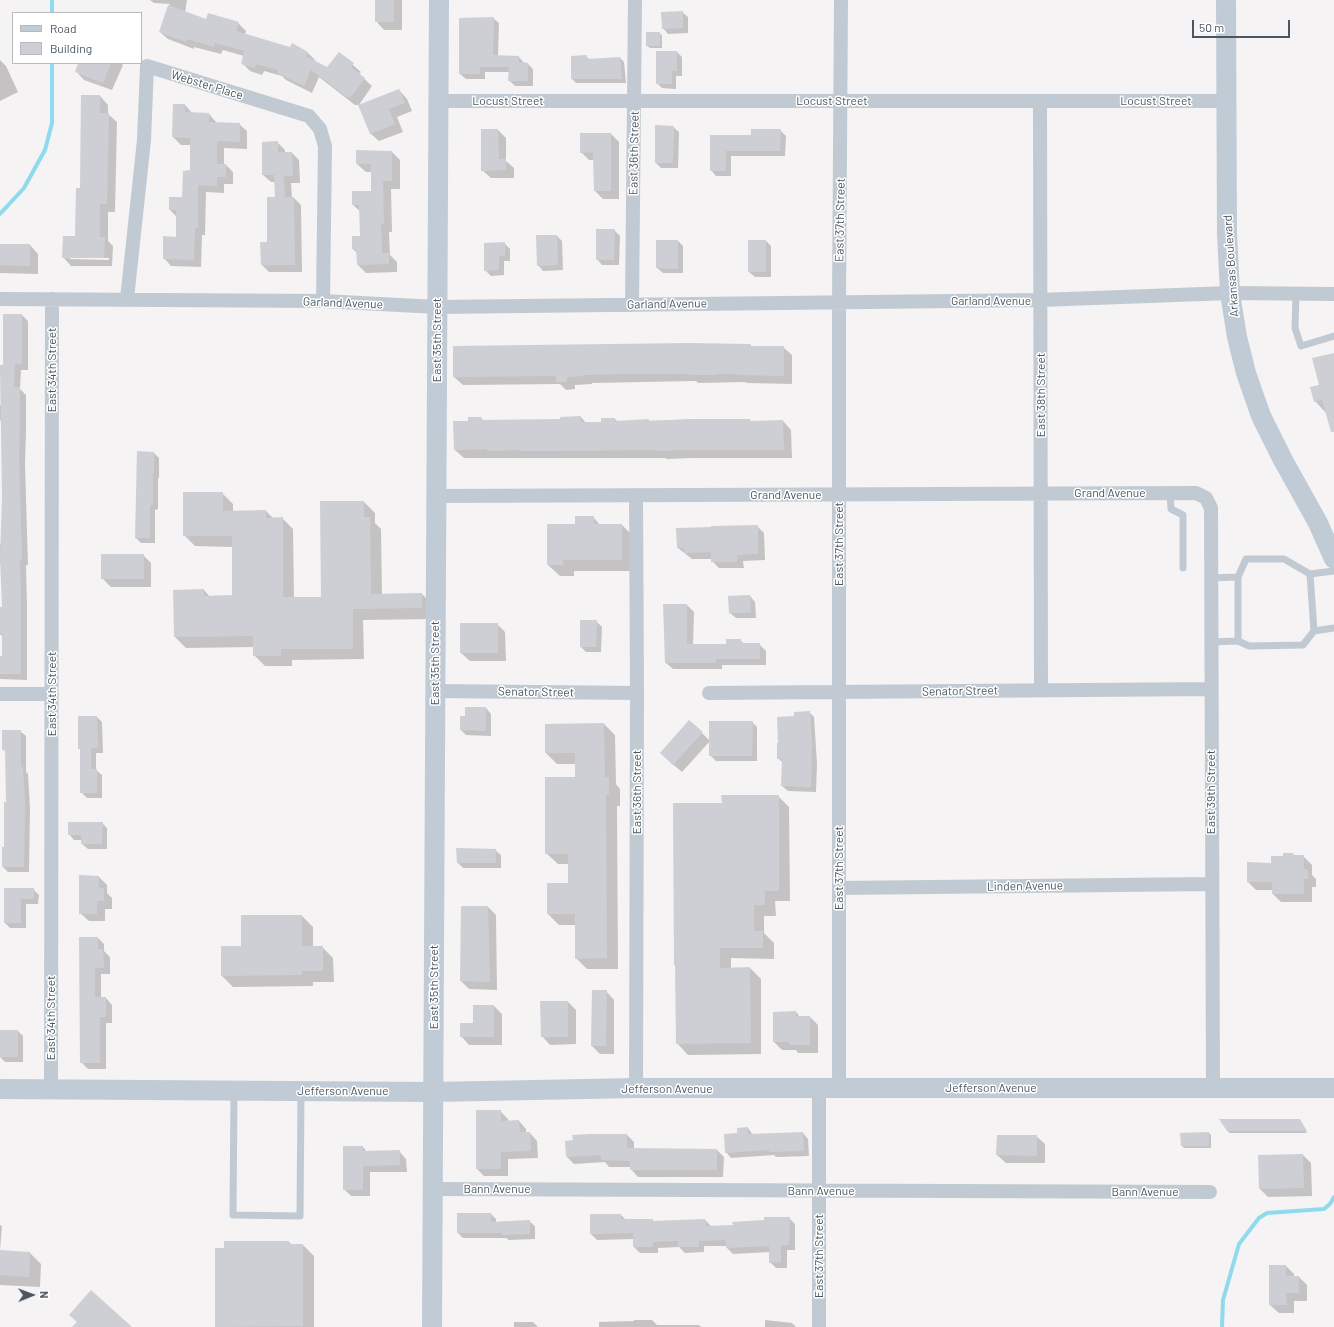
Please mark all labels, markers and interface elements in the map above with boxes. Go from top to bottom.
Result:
legend [12,12,142,64]
scale bar [1194,12,1292,38]
text: 50 m [1199,20,1224,34]
text: Road [50,21,77,35]
text: Building [50,41,92,55]
street label: Webster Place [169,67,245,103]
street label: Locust Street [472,94,544,108]
street label: Locust Street [796,94,868,108]
street label: Locust Street [1120,94,1192,108]
street label: East 36th Street [626,111,642,195]
street label: East 37th Street [832,178,848,262]
street label: Arkansas Boulevard [1220,214,1242,318]
street label: Garland Avenue [303,294,383,312]
street label: Garland Avenue [951,294,1031,308]
street label: Garland Avenue [627,296,707,312]
street label: East 35th Street [430,298,444,382]
street label: East 34th Street [45,328,59,412]
street label: East 38th Street [1034,353,1048,437]
street label: Grand Avenue [1074,486,1146,500]
street label: Grand Avenue [750,488,822,502]
street label: East 37th Street [832,502,846,586]
street label: East 35th Street [428,621,442,705]
street label: East 34th Street [45,652,59,736]
street label: Senator Street [922,683,998,699]
street label: Senator Street [498,684,574,700]
street label: East 36th Street [630,750,644,834]
street label: East 39th Street [1204,750,1218,834]
street label: East 37th Street [832,826,846,910]
street label: Linden Avenue [987,878,1063,894]
street label: East 35th Street [427,945,441,1029]
street label: East 34th Street [44,976,58,1060]
street label: Jefferson Avenue [945,1081,1037,1095]
street label: Jefferson Avenue [621,1082,713,1096]
street label: Jefferson Avenue [297,1084,389,1098]
street label: Bann Avenue [463,1182,531,1196]
street label: Bann Avenue [787,1184,855,1198]
street label: Bann Avenue [1111,1185,1179,1199]
street label: East 37th Street [812,1214,826,1298]
north arrow [12,1275,52,1315]
text: N [38,1291,51,1299]

